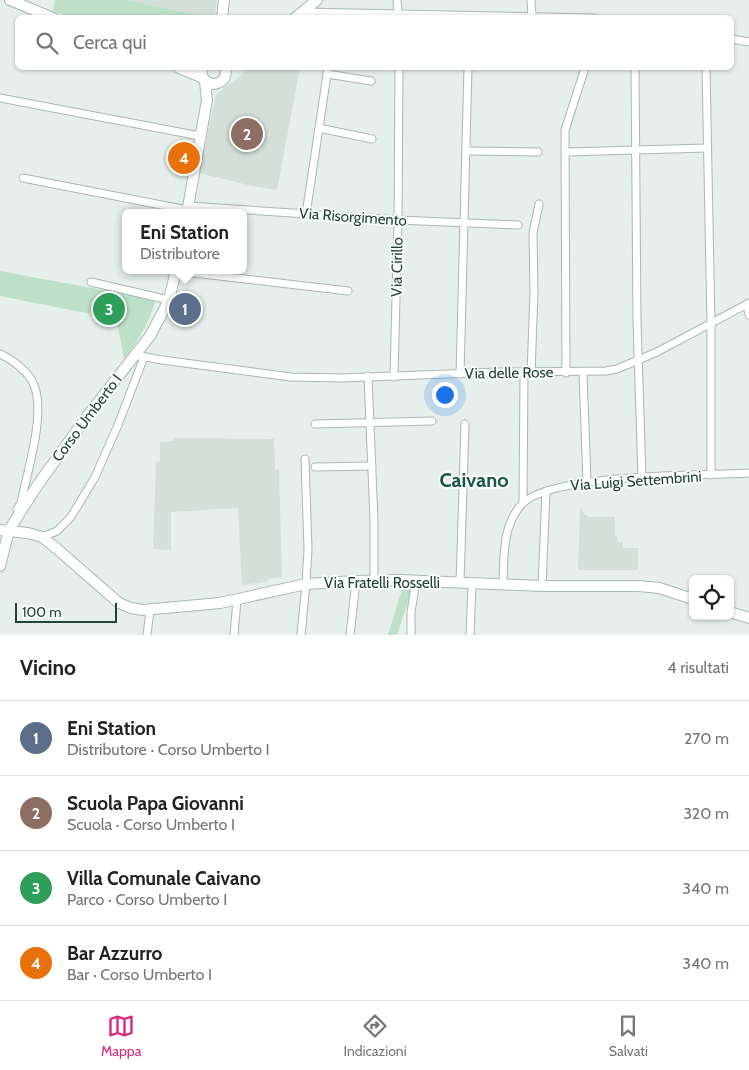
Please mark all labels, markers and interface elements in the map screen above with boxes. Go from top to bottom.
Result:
search box [15,15,734,70]
icon: search [33,29,61,57]
text: Cerca qui [73,31,147,54]
pin: 2 [231,115,263,153]
pin: 4 [168,139,200,177]
street label: Via Risorgimento [298,204,408,230]
popup [122,209,247,274]
text: Eni Station [140,221,229,244]
street label: Via Cirillo [387,237,407,297]
text: Distributore [140,244,220,263]
pin: 3 [93,290,125,328]
pin: 1 [169,290,201,328]
street label: Via delle Rose [465,363,554,383]
street label: Corso Umberto I [48,371,126,465]
your location [432,382,458,408]
street label: Via Luigi Settembrini [570,467,702,495]
district label: Caivano [439,468,509,492]
street label: Via Fratelli Rosselli [324,574,440,592]
map controls [689,575,734,620]
button: locate [689,575,734,620]
scale bar [15,600,118,623]
text: 100 m [22,603,62,621]
text: Vicino [20,655,76,680]
text: 4 risultati [667,658,729,677]
text: Eni Station [67,717,156,740]
text: 1 [33,729,39,748]
text: 270 m [684,729,729,748]
text: Distributore · Corso Umberto I [67,740,270,759]
text: Scuola Papa Giovanni [67,792,244,815]
text: 2 [32,804,40,823]
text: 320 m [683,804,729,823]
text: Scuola · Corso Umberto I [67,815,235,834]
text: Villa Comunale Caivano [67,867,261,890]
text: 3 [32,879,40,898]
text: 340 m [682,879,729,898]
text: Parco · Corso Umberto I [67,890,227,909]
text: Bar Azzurro [67,942,162,965]
text: 4 [31,954,41,973]
text: 340 m [682,954,729,973]
text: Bar · Corso Umberto I [67,965,212,984]
tab: Mappa [101,1012,141,1060]
tab: Indicazioni [343,1012,407,1060]
tab: Salvati [609,1012,648,1060]

